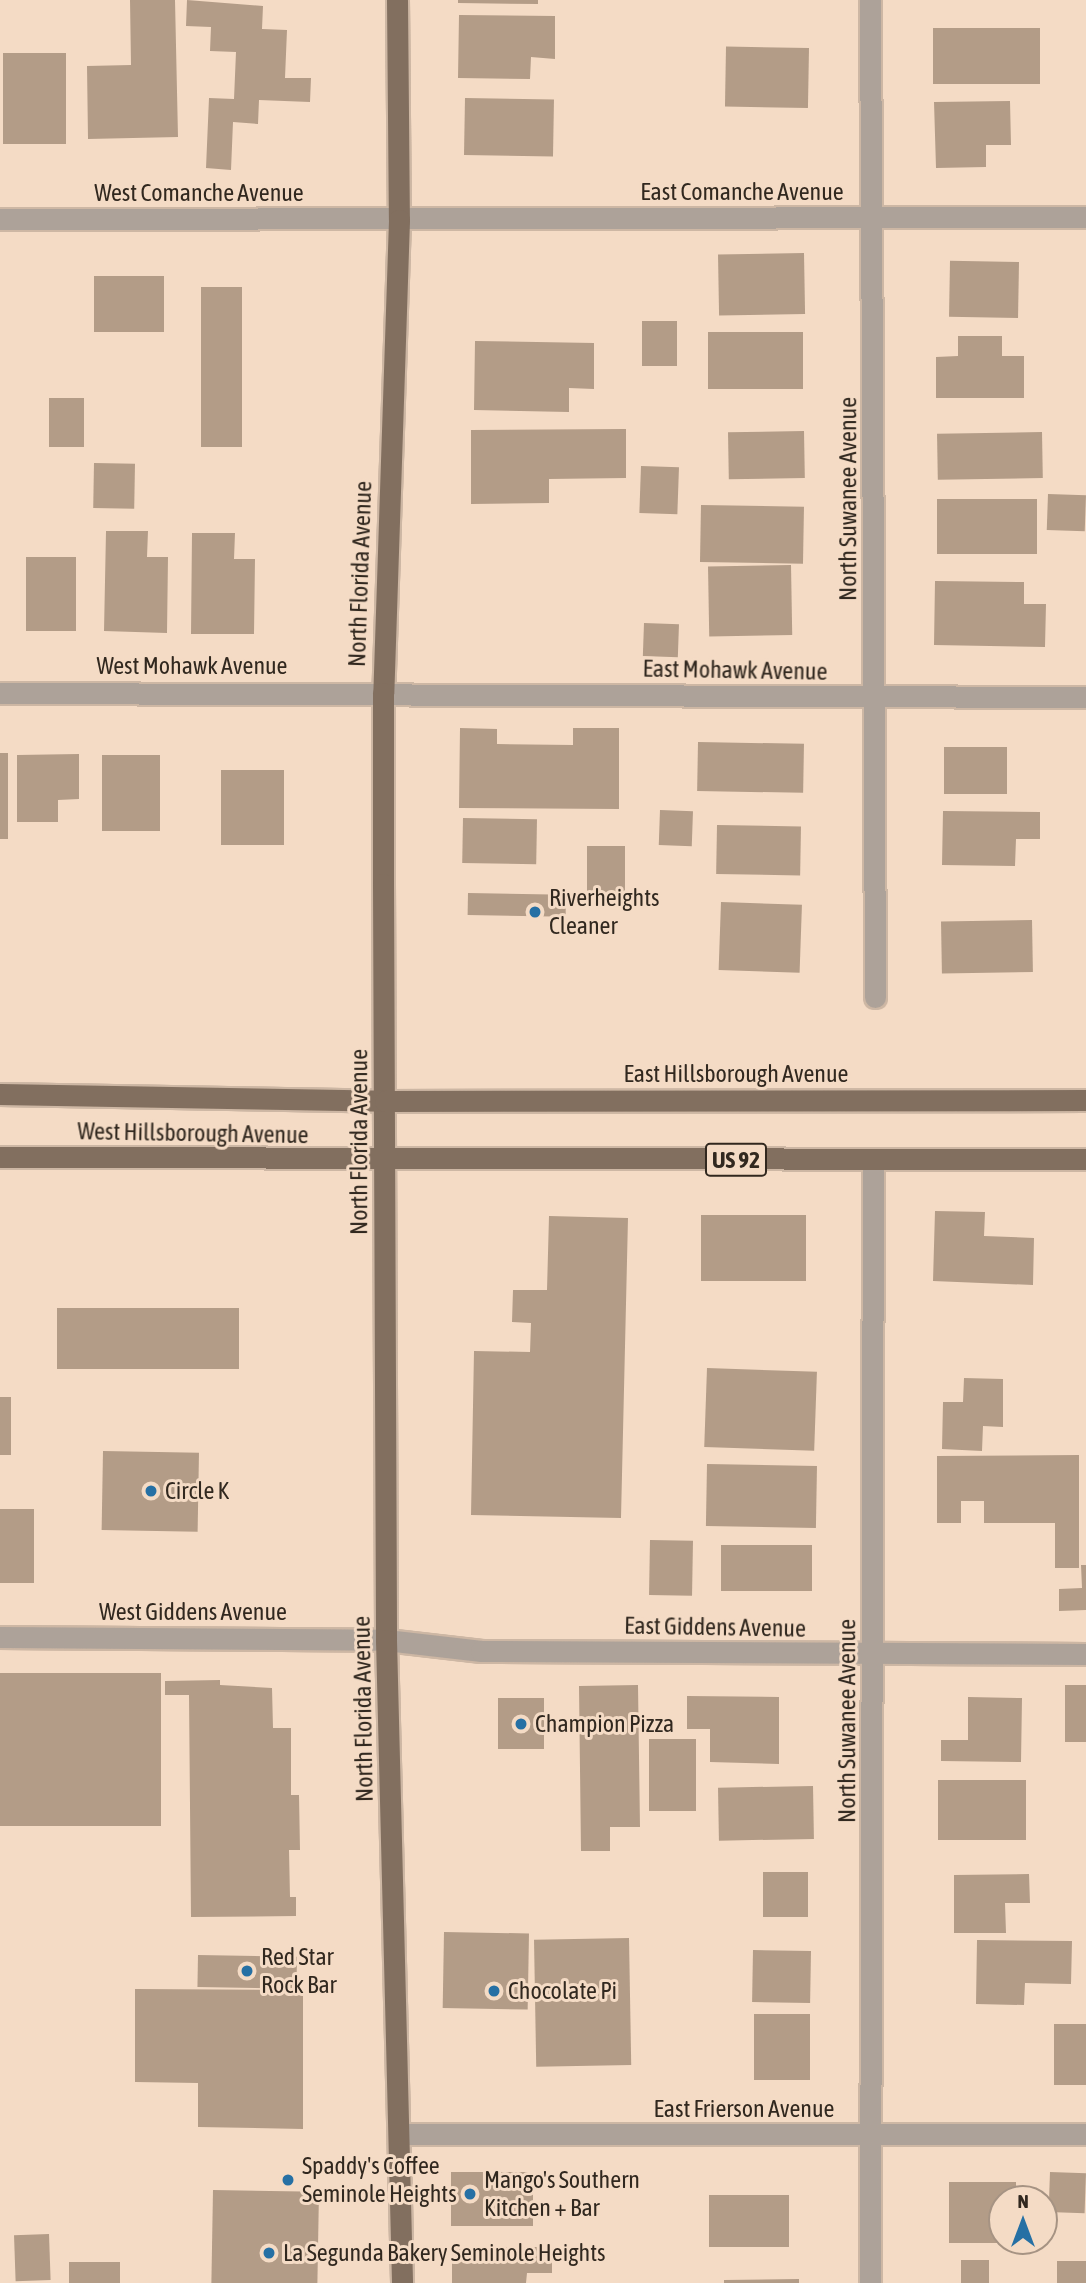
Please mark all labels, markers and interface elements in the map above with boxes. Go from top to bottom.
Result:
street label: East Comanche Avenue [640,178,844,206]
street label: West Comanche Avenue [94,179,304,207]
street label: North Suwanee Avenue [834,397,862,601]
street label: North Florida Avenue [342,481,378,667]
street label: West Mohawk Avenue [96,652,288,680]
street label: East Mohawk Avenue [642,654,828,686]
place label: Riverheights Cleaner [549,884,660,940]
marker: Riverheights Cleaner [527,904,543,920]
street label: North Florida Avenue [345,1049,373,1235]
street label: East Hillsborough Avenue [624,1060,848,1088]
street label: West Hillsborough Avenue [77,1117,309,1149]
road number: US 92 [704,1140,768,1180]
place label: Circle K [165,1477,229,1505]
marker: Circle K [143,1483,159,1499]
street label: West Giddens Avenue [99,1598,287,1626]
street label: East Giddens Avenue [624,1611,806,1643]
street label: North Florida Avenue [347,1616,379,1802]
street label: North Suwanee Avenue [833,1619,861,1823]
place label: Champion Pizza [535,1710,674,1738]
marker: Champion Pizza [513,1716,529,1732]
place label: Red Star Rock Bar [261,1943,337,1999]
marker: Red Star Rock Bar [239,1963,255,1979]
place label: Chocolate Pi [508,1977,617,2005]
marker: Chocolate Pi [486,1983,502,1999]
street label: East Frierson Avenue [654,2095,834,2123]
place label: Spaddy's Coffee Seminole Heights [302,2152,457,2208]
place label: Mango's Southern Kitchen + Bar [484,2166,640,2222]
marker: Spaddy's Coffee Seminole Heights [280,2172,296,2188]
north arrow [988,2185,1058,2255]
marker: Mango's Southern Kitchen + Bar [462,2186,478,2202]
text: N [1017,2190,1029,2212]
place label: La Segunda Bakery Seminole Heights [283,2239,606,2267]
marker: La Segunda Bakery Seminole Heights [261,2245,277,2261]

